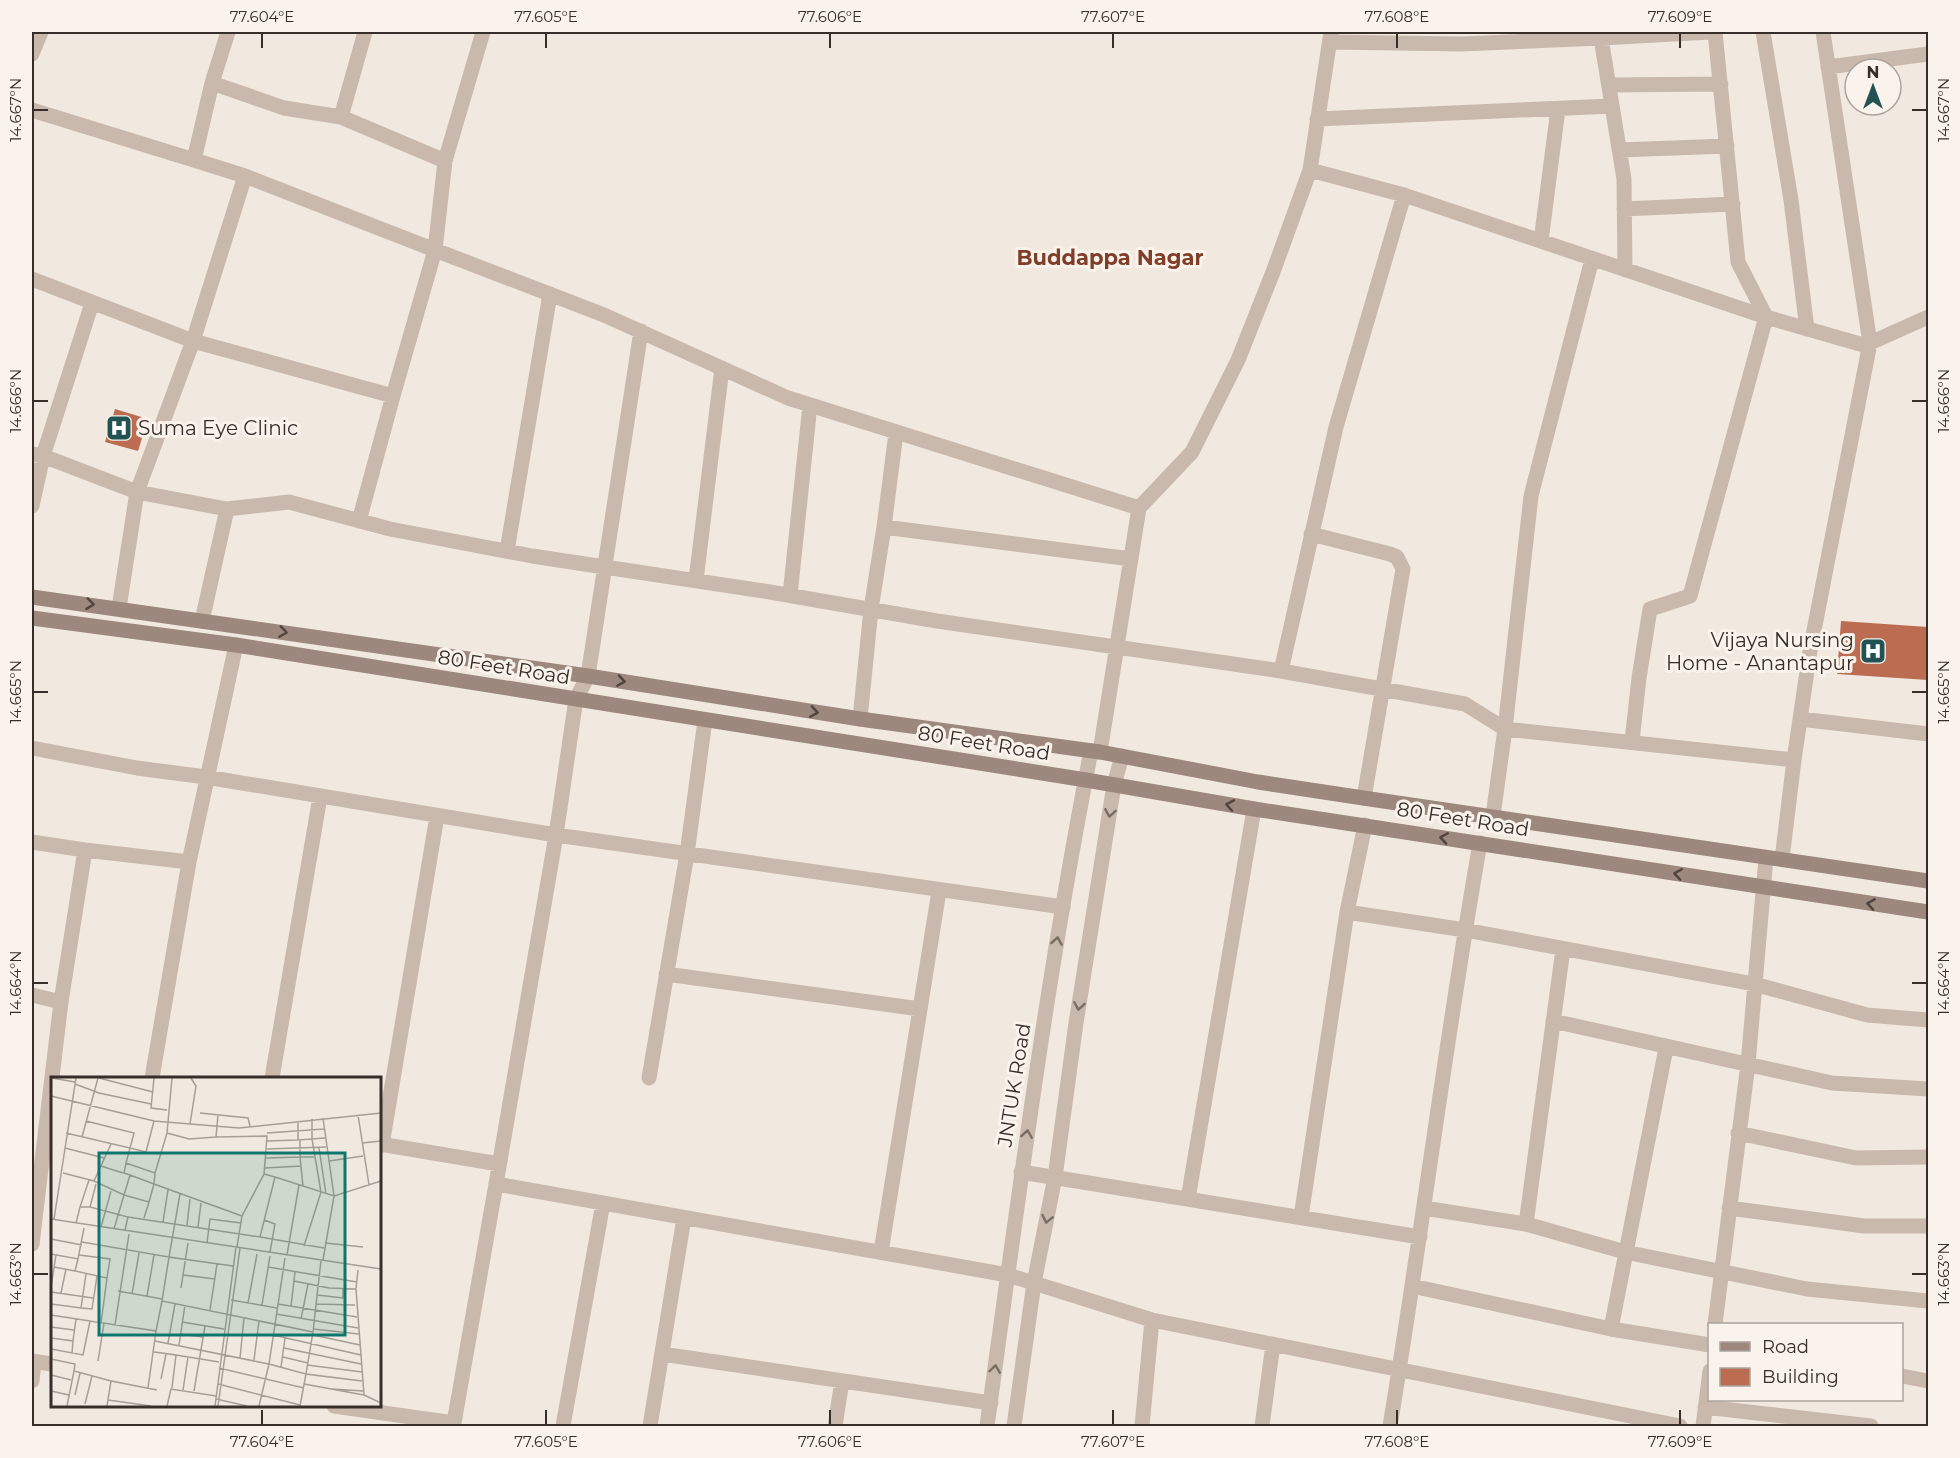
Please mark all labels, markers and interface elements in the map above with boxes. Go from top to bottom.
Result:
text: 77.604°E [230,7,294,26]
text: 77.605°E [514,7,578,26]
text: 77.606°E [798,7,862,26]
text: 77.607°E [1081,7,1145,26]
text: 77.608°E [1365,7,1429,26]
text: 77.609°E [1648,7,1712,26]
north arrow [1843,57,1903,117]
text: N [1867,63,1879,82]
text: 14.667°N [6,78,25,142]
text: 14.667°N [1934,78,1953,142]
district label: Buddappa Nagar [1017,245,1203,270]
text: 14.666°N [6,369,25,433]
text: 14.666°N [1934,369,1953,433]
hospital icon: Suma Eye Clinic [104,413,134,443]
place label: Suma Eye Clinic [138,416,298,440]
one-way arrow [85,597,94,610]
one-way arrow [278,625,287,637]
place label: Vijaya Nursing Home - Anantapur [1666,628,1854,675]
hospital icon: Vijaya Nursing Home - Anantapur [1858,636,1888,666]
street label: 80 Feet Road [436,645,572,689]
text: 14.665°N [6,660,25,724]
text: 14.665°N [1934,660,1953,724]
one-way arrow [616,675,626,687]
one-way arrow [809,705,818,717]
street label: 80 Feet Road [916,721,1052,765]
street label: 80 Feet Road [1395,797,1531,841]
one-way arrow [1226,799,1236,812]
one-way arrow [1104,808,1117,818]
one-way arrow [1439,832,1448,844]
one-way arrow [1673,869,1683,881]
one-way arrow [1866,898,1875,910]
one-way arrow [1051,936,1063,946]
text: 14.664°N [6,951,25,1015]
text: 14.664°N [1934,951,1953,1015]
one-way arrow [1074,1001,1086,1010]
street label: JNTUK Road [992,1021,1036,1150]
inset map [51,1077,381,1407]
one-way arrow [1021,1129,1033,1138]
one-way arrow [1041,1214,1054,1224]
text: 14.663°N [6,1242,25,1306]
text: 14.663°N [1934,1242,1953,1306]
legend [1708,1323,1903,1401]
text: Road [1762,1336,1809,1358]
one-way arrow [989,1364,1001,1373]
text: Building [1762,1366,1839,1388]
text: 77.604°E [230,1432,294,1451]
text: 77.605°E [514,1432,578,1451]
text: 77.606°E [798,1432,862,1451]
text: 77.607°E [1081,1432,1145,1451]
text: 77.608°E [1365,1432,1429,1451]
text: 77.609°E [1648,1432,1712,1451]

